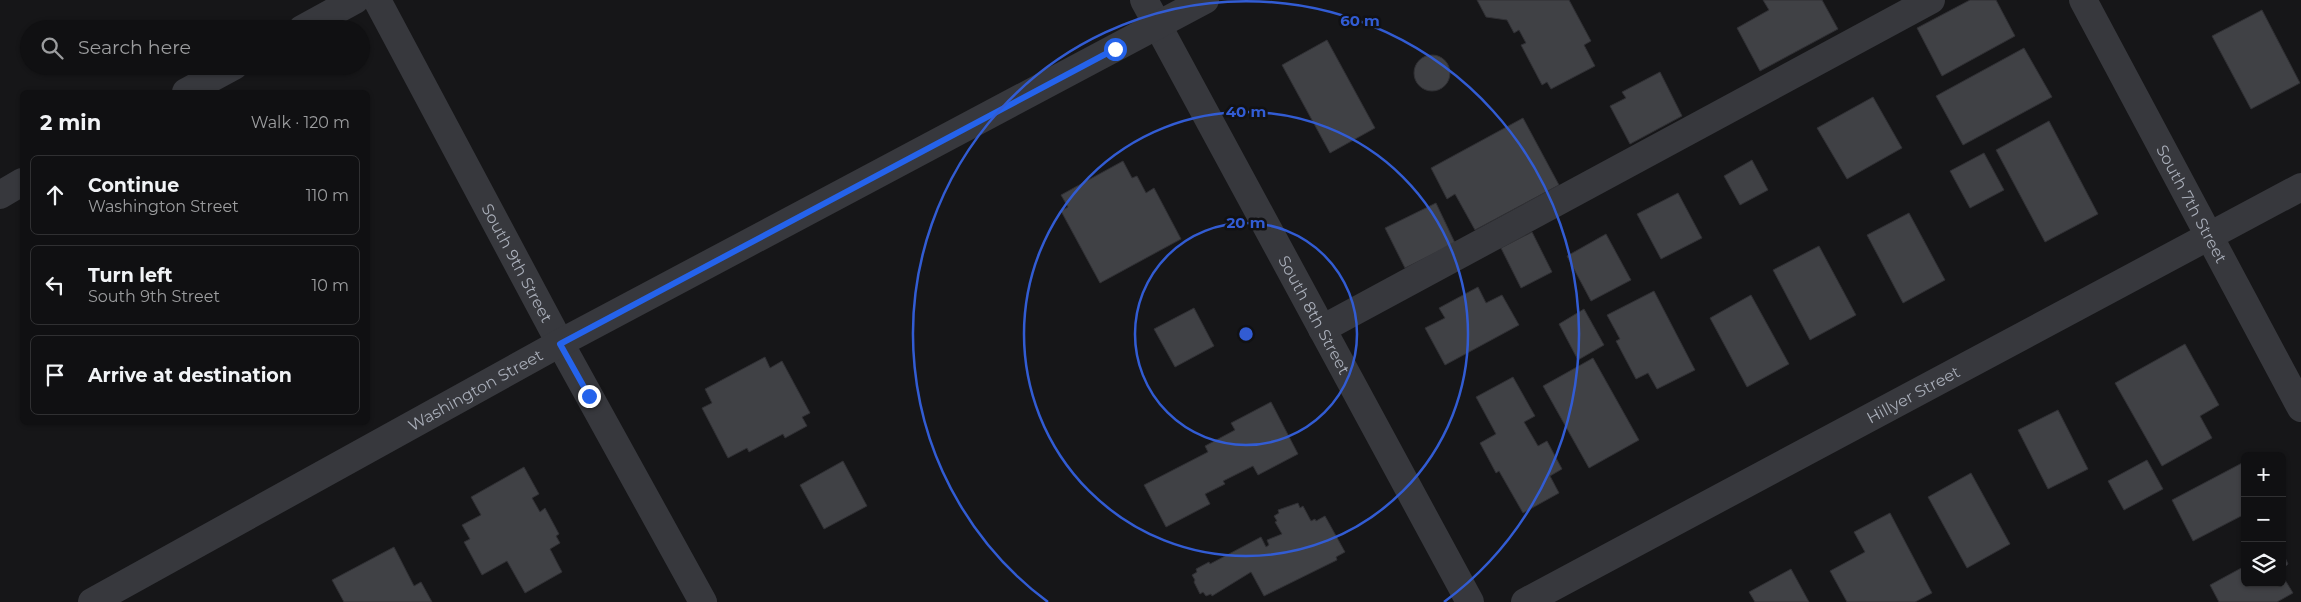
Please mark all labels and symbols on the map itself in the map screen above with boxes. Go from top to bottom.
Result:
text: 60 m [1340,11,1380,30]
route start [1104,38,1127,61]
text: 40 m [1226,102,1266,121]
street label: South 7th Street [2152,142,2231,267]
street label: South 9th Street [477,200,557,326]
text: 20 m [1226,213,1266,232]
street label: South 8th Street [1274,252,1354,378]
centre of rings [1237,325,1255,343]
street label: Washington Street [405,345,546,435]
street label: Hillyer Street [1863,362,1964,428]
route end [578,385,601,408]

